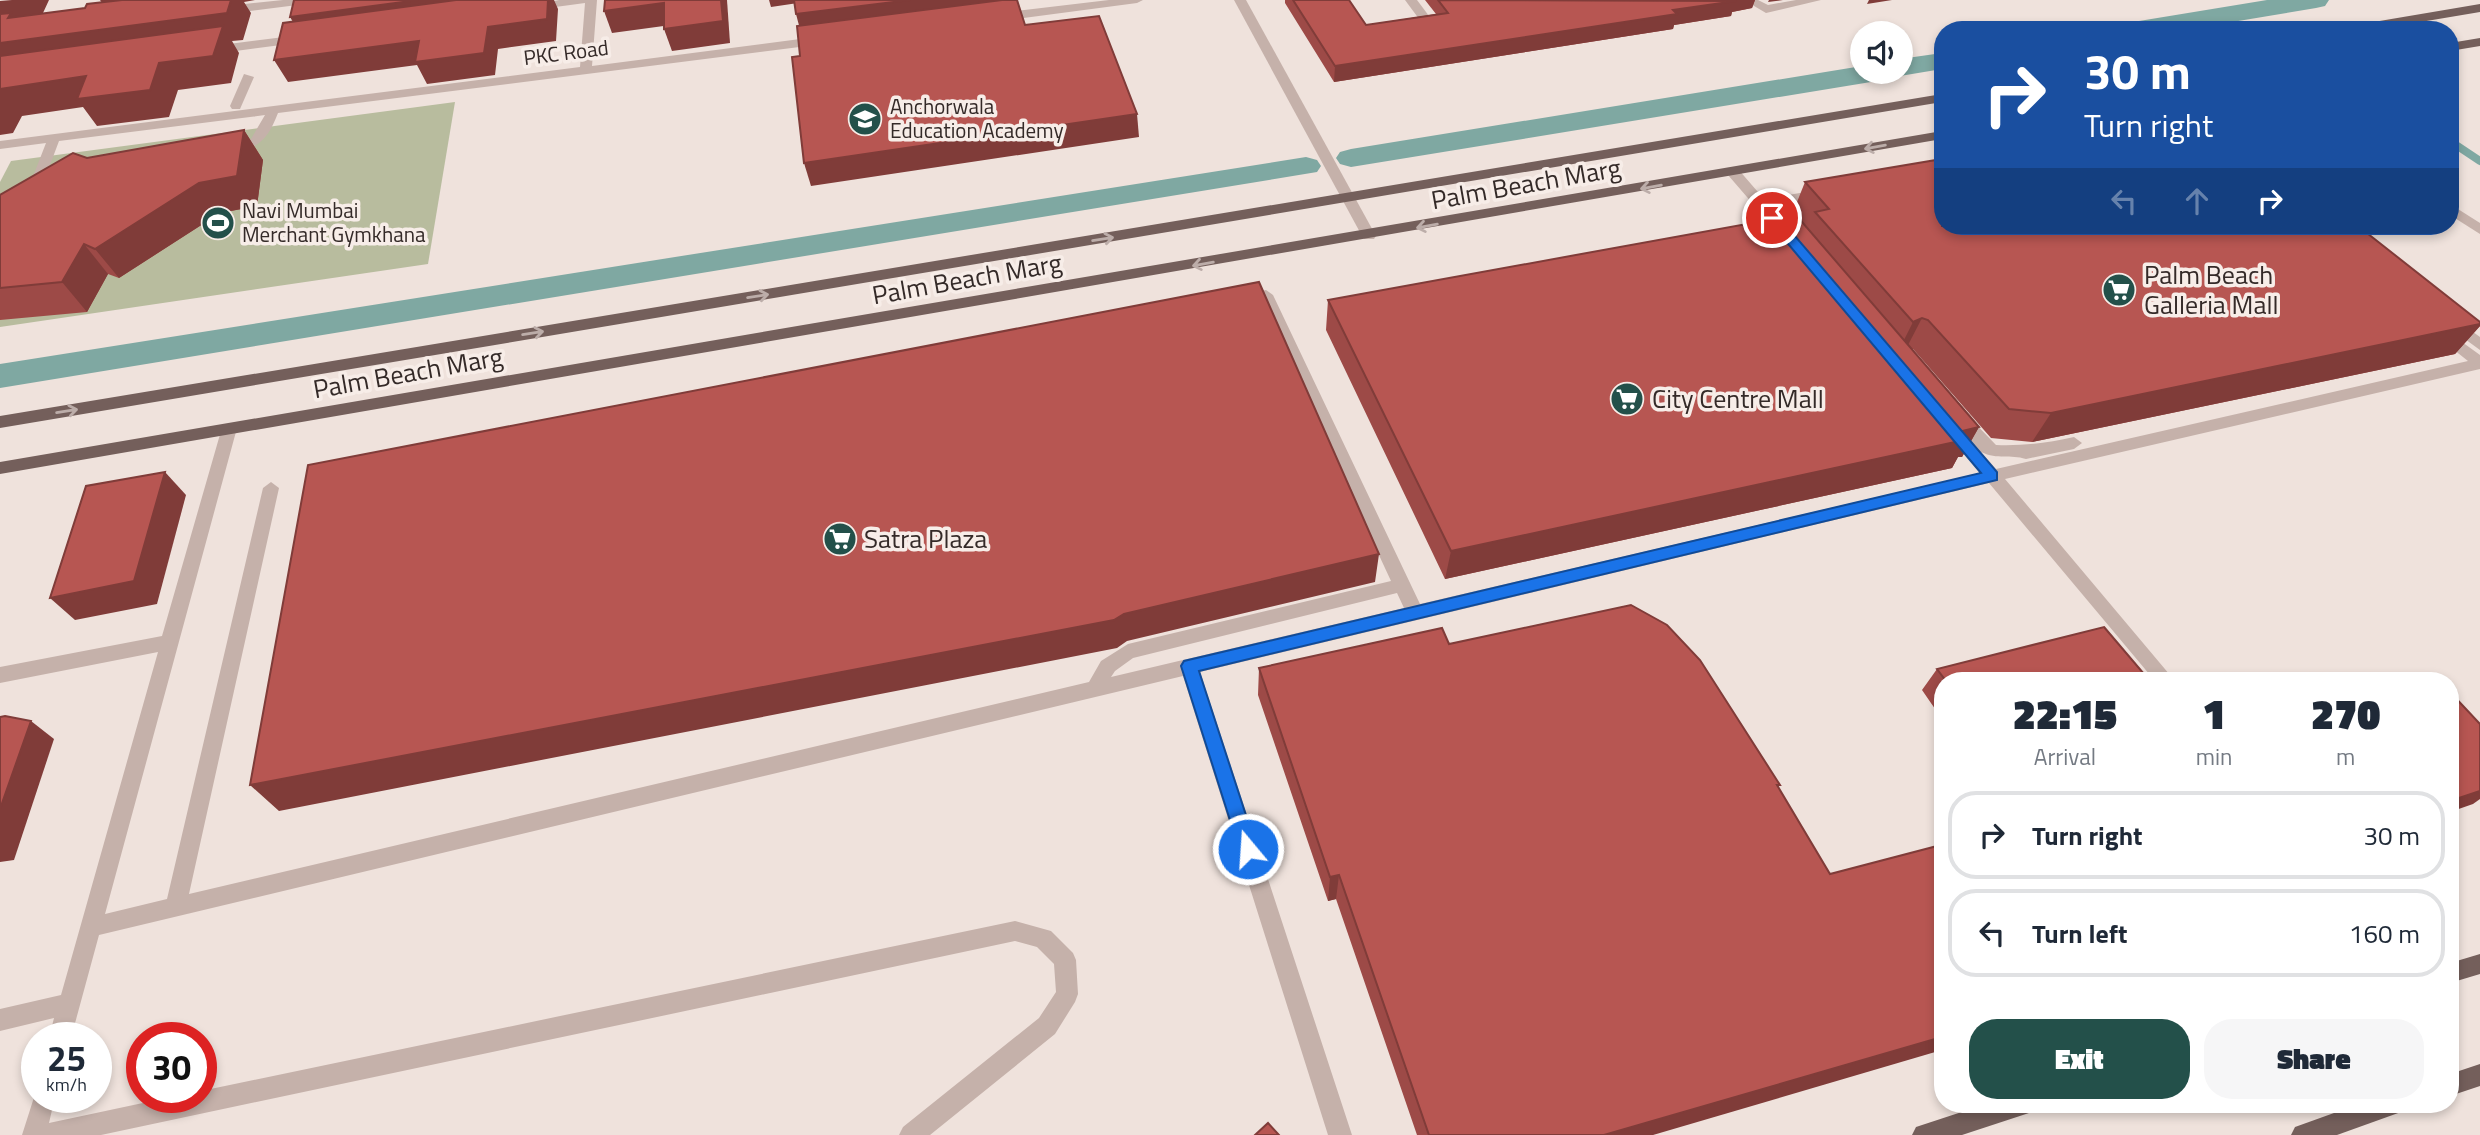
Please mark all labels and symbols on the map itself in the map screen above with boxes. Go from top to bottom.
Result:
street label: PKC Road [521,31,610,73]
place label: Anchorwala Education Academy [890,90,1064,146]
school or university icon: Anchorwala Education Academy [846,100,884,138]
one-way arrow [1864,141,1887,154]
street label: Palm Beach Marg [1428,148,1624,219]
one-way arrow [1640,181,1663,194]
pin [1742,188,1802,248]
place label: Navi Mumbai Merchant Gymkhana [242,194,426,250]
sports icon: Navi Mumbai Merchant Gymkhana [199,204,237,242]
one-way arrow [1416,220,1439,233]
one-way arrow [1091,232,1114,245]
street label: Palm Beach Marg [869,243,1065,314]
place label: Palm Beach Galleria Mall [2144,255,2279,324]
one-way arrow [1192,258,1215,271]
supermarket icon: Palm Beach Galleria Mall [2100,271,2138,309]
one-way arrow [746,289,769,302]
one-way arrow [521,326,544,339]
street label: Palm Beach Marg [310,337,506,408]
place label: City Centre Mall [1652,379,1824,418]
supermarket icon: City Centre Mall [1608,380,1646,418]
one-way arrow [55,404,78,417]
place label: Satra Plaza [864,519,987,558]
supermarket icon: Satra Plaza [821,520,859,558]
position arrow [1211,812,1285,886]
speed limit sign: 30 [126,1022,217,1113]

